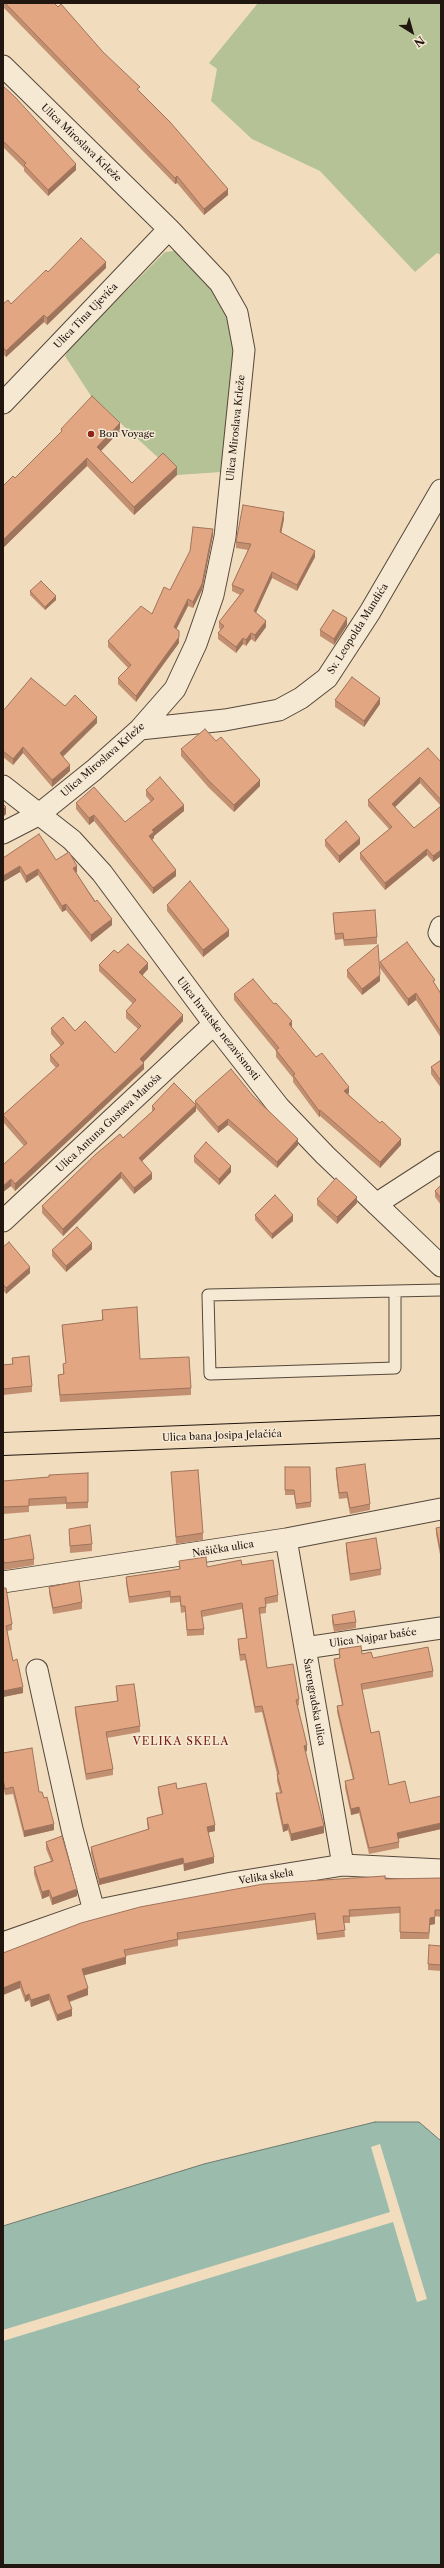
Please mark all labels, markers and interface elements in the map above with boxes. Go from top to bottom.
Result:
north arrow [392,12,432,52]
text: N [411,33,427,50]
street label: Ulica Miroslava Krleže [38,102,124,184]
street label: Ulica Tina Ujevića [52,281,120,351]
street label: Ulica Miroslava Krleže [224,374,248,482]
place label: Bon Voyage [99,428,155,440]
marker: Bon Voyage [86,429,96,439]
street label: Sv. Leopolda Mandića [325,581,391,677]
street label: Ulica Miroslava Krleže [59,720,147,800]
street label: Ulica hrvatske nezavisnosti [174,975,262,1083]
street label: Ulica Antuna Gustava Matoša [54,1071,164,1175]
street label: Ulica bana Josipa Jelačića [162,1428,282,1444]
street label: Našička ulica [191,1538,255,1560]
street label: Ulica Najpar bašće [329,1626,417,1650]
street label: Šarengradska ulica [300,1657,328,1747]
district label: VELIKA SKELA [133,1735,229,1749]
street label: Velika skela [238,1867,294,1887]

